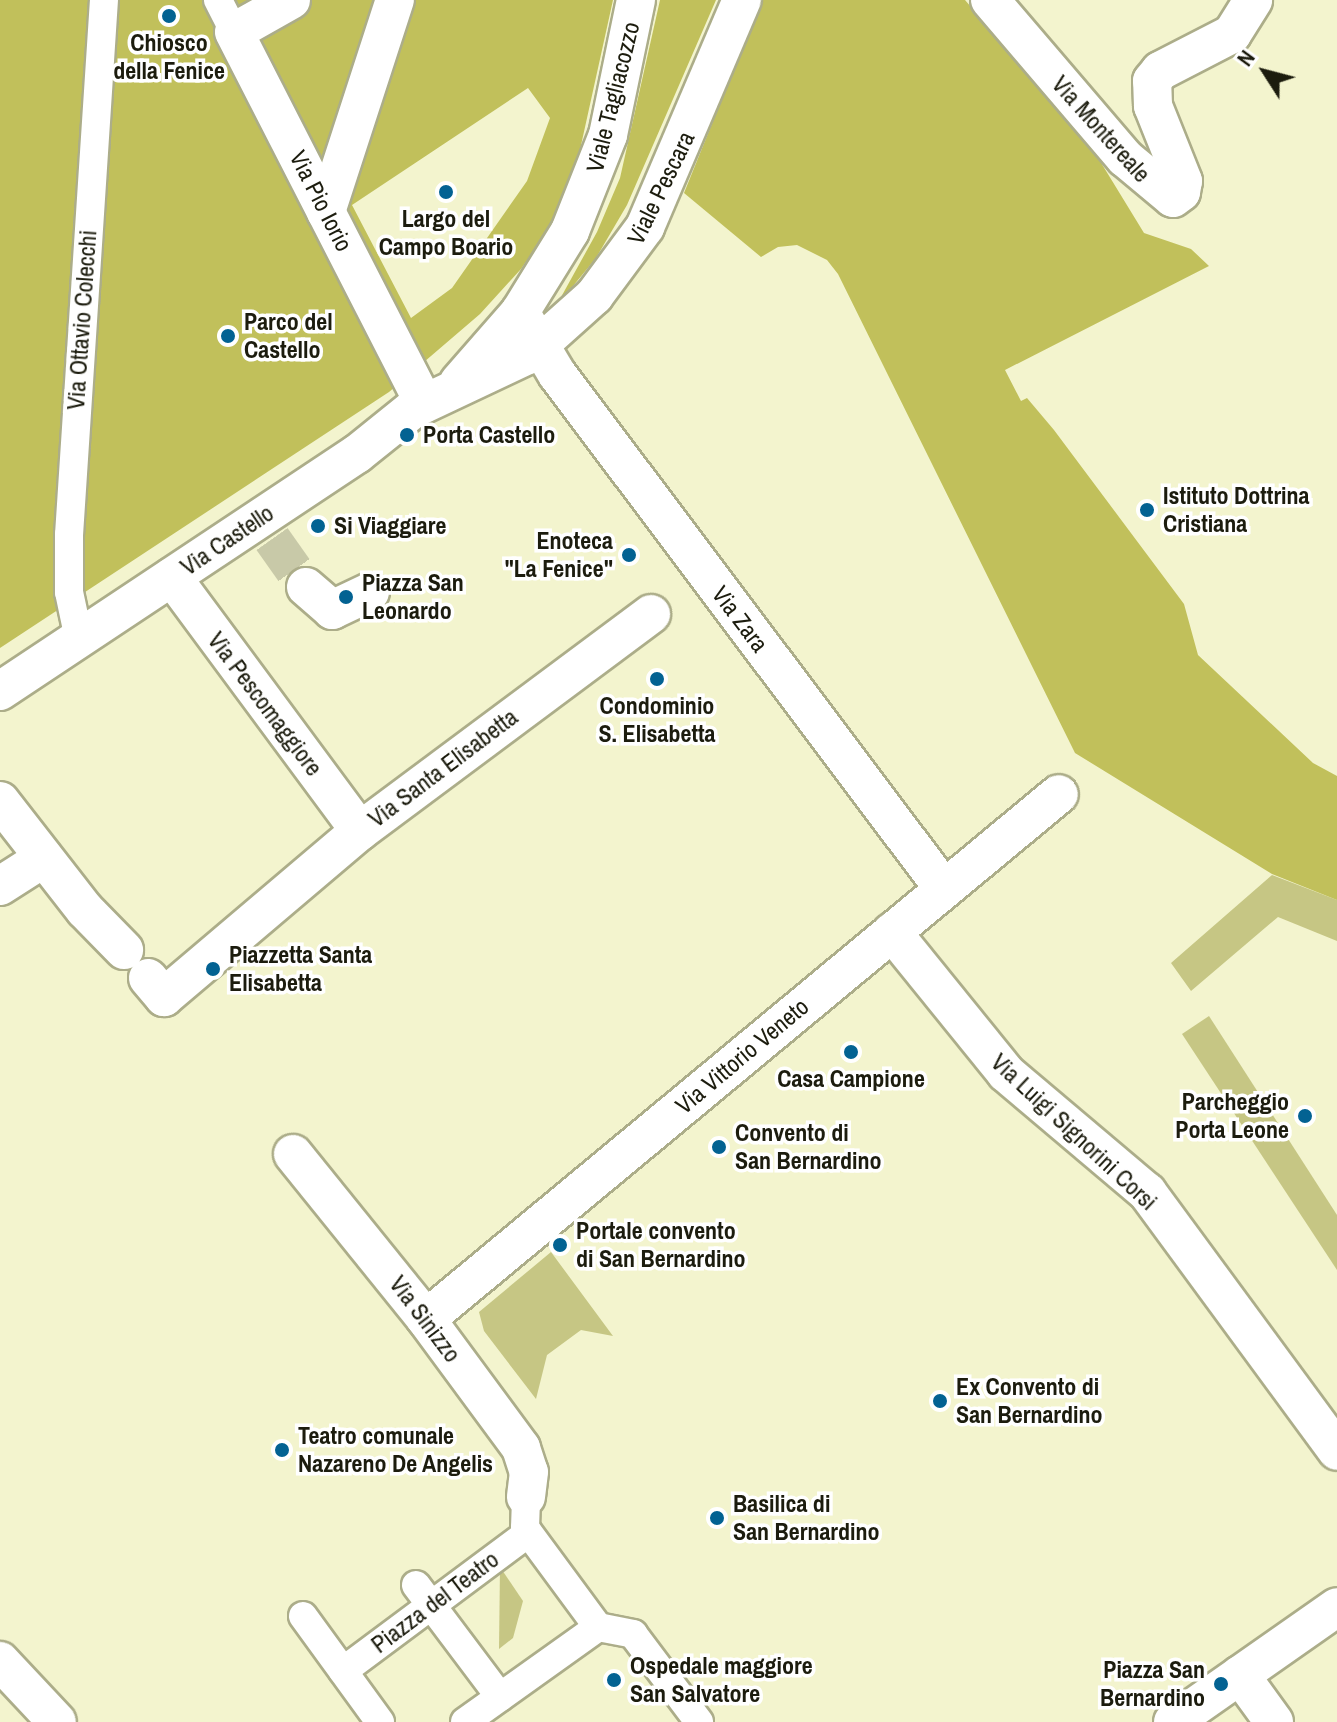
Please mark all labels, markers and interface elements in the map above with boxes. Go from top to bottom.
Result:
marker: Chiosco della Fenice [160,7,178,25]
street label: Viale Tagliacozzo [580,19,646,175]
place label: Chiosco della Fenice [113,29,225,85]
north arrow [1225,32,1305,112]
text: N [1230,44,1262,72]
street label: Via Montereale [1046,70,1156,188]
street label: Viale Pescara [621,127,701,249]
street label: Via Pio Iorio [283,146,359,256]
marker: Largo del Campo Boario [437,183,455,201]
place label: Largo del Campo Boario [379,205,513,261]
street label: Via Ottavio Colecchi [61,229,103,411]
place label: Parco del Castello [244,308,333,364]
marker: Parco del Castello [219,327,237,345]
place label: Porta Castello [423,421,555,449]
marker: Porta Castello [398,426,416,444]
place label: Istituto Dottrina Cristiana [1163,482,1309,538]
street label: Via Castello [175,498,279,582]
marker: Istituto Dottrina Cristiana [1138,501,1156,519]
place label: Si Viaggiare [334,512,446,540]
marker: Si Viaggiare [309,517,327,535]
place label: Enoteca "La Fenice" [504,527,613,583]
marker: Enoteca "La Fenice" [620,546,638,564]
place label: Piazza San Leonardo [362,569,464,625]
street label: Via Zara [706,580,774,658]
marker: Piazza San Leonardo [337,588,355,606]
street label: Via Pescomaggiore [202,626,328,782]
marker: Condominio S. Elisabetta [648,670,666,688]
place label: Condominio S. Elisabetta [598,692,716,748]
street label: Via Santa Elisabetta [363,703,523,833]
place label: Piazzetta Santa Elisabetta [229,941,372,997]
marker: Piazzetta Santa Elisabetta [204,960,222,978]
street label: Via Vittorio Veneto [670,992,814,1120]
marker: Casa Campione [842,1043,860,1061]
street label: Via Luigi Signorini Corsi [985,1048,1163,1216]
place label: Casa Campione [777,1065,925,1093]
place label: Parcheggio Porta Leone [1175,1088,1289,1144]
marker: Parcheggio Porta Leone [1296,1107,1314,1125]
place label: Convento di San Bernardino [735,1119,882,1175]
marker: Convento di San Bernardino [710,1138,728,1156]
place label: Portale convento di San Bernardino [576,1217,746,1273]
marker: Portale convento di San Bernardino [551,1236,569,1254]
street label: Via Sinizzo [383,1270,467,1368]
place label: Ex Convento di San Bernardino [956,1373,1103,1429]
marker: Ex Convento di San Bernardino [931,1392,949,1410]
place label: Teatro comunale Nazareno De Angelis [298,1422,494,1478]
marker: Teatro comunale Nazareno De Angelis [273,1441,291,1459]
place label: Basilica di San Bernardino [733,1490,880,1546]
marker: Basilica di San Bernardino [708,1509,726,1527]
street label: Piazza del Teatro [366,1545,504,1659]
place label: Ospedale maggiore San Salvatore [630,1652,813,1708]
place label: Piazza San Bernardino [1100,1656,1205,1712]
marker: Ospedale maggiore San Salvatore [605,1671,623,1689]
marker: Piazza San Bernardino [1212,1675,1230,1693]

